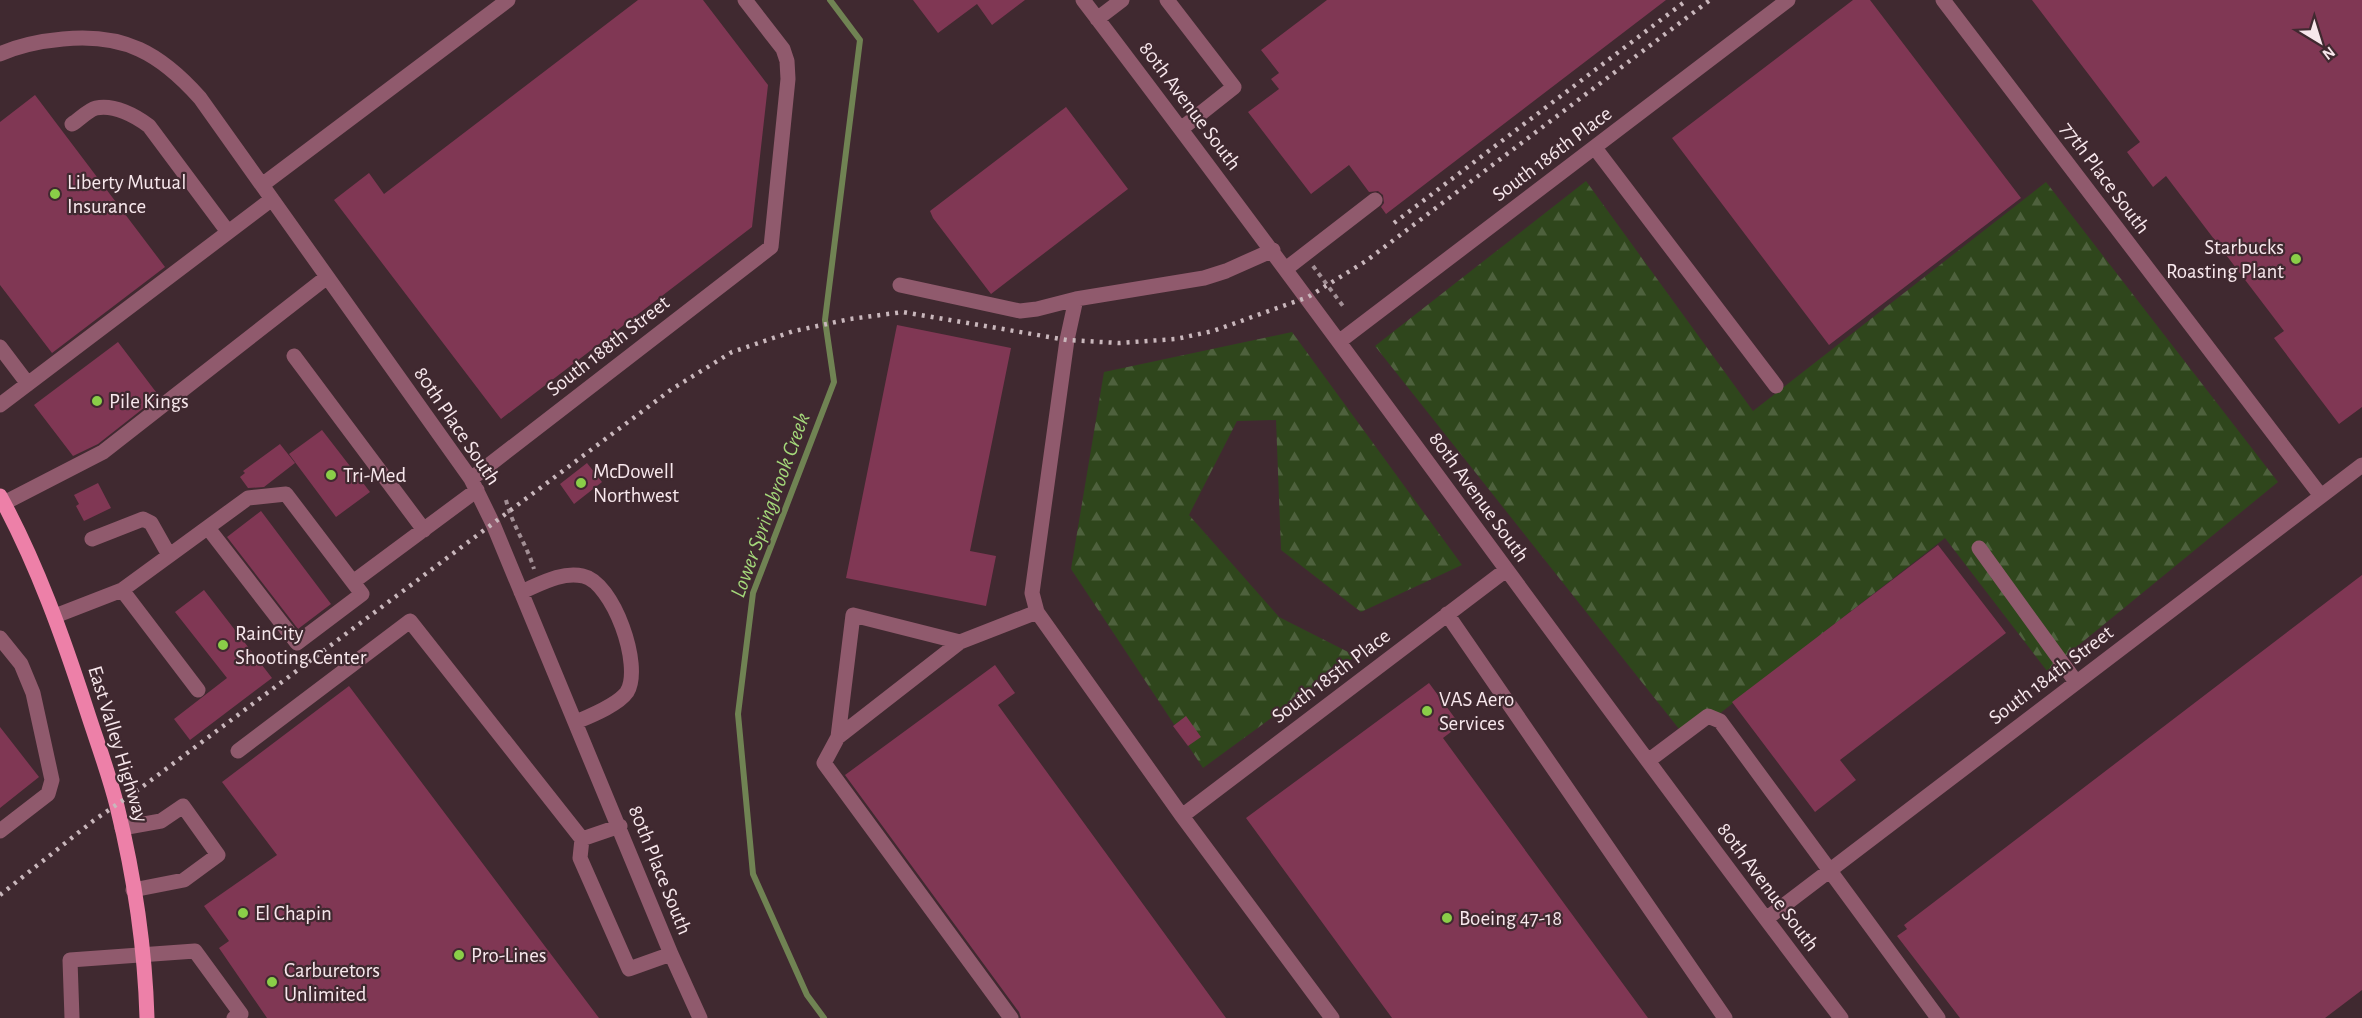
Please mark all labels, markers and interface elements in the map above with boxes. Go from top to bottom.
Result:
north arrow [2290,12,2350,72]
street label: 80th Avenue South [1135,38,1245,174]
text: N [2319,43,2338,63]
street label: South 186th Place [1488,102,1616,206]
street label: 77th Place South [2056,118,2154,238]
place label: Liberty Mutual Insurance [67,172,186,217]
marker: Liberty Mutual Insurance [48,187,62,201]
place label: Starbucks Roasting Plant [2166,237,2284,282]
marker: Starbucks Roasting Plant [2289,252,2303,266]
street label: South 188th Street [543,292,674,400]
street label: 80th Place South [410,363,504,489]
place label: Pile Kings [109,391,189,412]
marker: Pile Kings [90,394,104,408]
water label: Lower Springbrook Creek [726,410,815,601]
street label: 80th Avenue South [1425,428,1533,566]
place label: McDowell Northwest [593,461,679,506]
place label: Tri-Med [343,465,406,486]
marker: Tri-Med [324,468,338,482]
marker: McDowell Northwest [574,476,588,490]
street label: South 184th Street [1985,621,2117,728]
place label: RainCity Shooting Center [235,623,367,668]
street label: South 185th Place [1268,625,1394,727]
marker: RainCity Shooting Center [216,638,230,652]
street label: East Valley Highway [84,663,152,825]
place label: VAS Aero Services [1439,689,1514,734]
marker: VAS Aero Services [1420,704,1434,718]
street label: 80th Place South [625,802,695,938]
street label: 80th Avenue South [1713,819,1823,955]
place label: El Chapin [255,903,332,924]
marker: El Chapin [236,906,250,920]
place label: Boeing 47-18 [1459,908,1562,929]
marker: Boeing 47-18 [1440,911,1454,925]
place label: Pro-Lines [471,945,547,966]
marker: Pro-Lines [452,948,466,962]
place label: Carburetors Unlimited [284,960,380,1005]
marker: Carburetors Unlimited [265,975,279,989]

